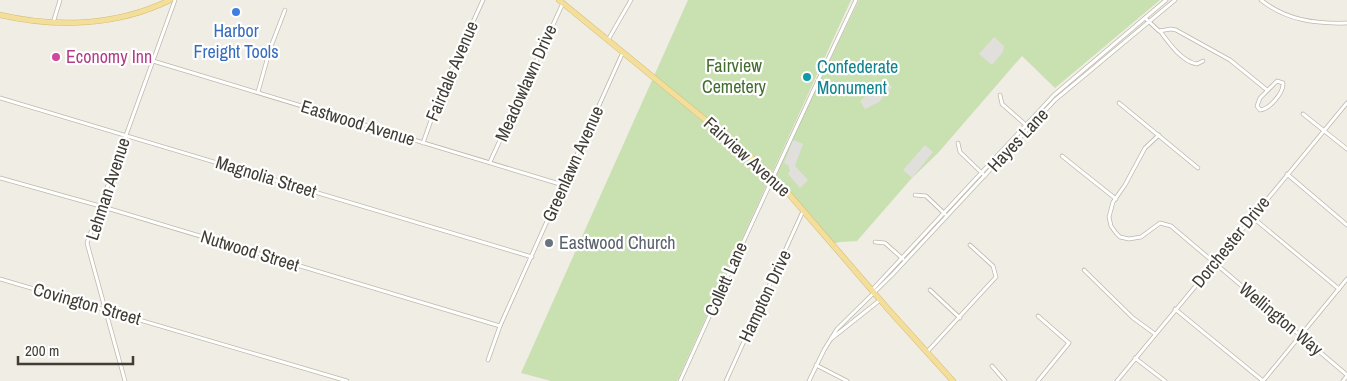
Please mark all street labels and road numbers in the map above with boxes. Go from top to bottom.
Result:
street label: Fairdale Avenue [419,17,484,125]
street label: Meadowlawn Drive [489,20,562,145]
street label: Eastwood Avenue [298,93,418,152]
street label: Greenlawn Avenue [536,102,609,226]
street label: Hayes Lane [982,102,1054,177]
street label: Fairview Avenue [698,111,796,202]
street label: Lehman Avenue [79,134,136,243]
street label: Magnolia Street [213,149,320,204]
street label: Dorchester Drive [1186,190,1275,293]
street label: Nutwood Street [198,224,302,277]
street label: Collett Lane [698,238,753,320]
street label: Hampton Drive [732,246,797,346]
street label: Covington Street [30,276,144,331]
street label: Wellington Way [1234,276,1329,362]

